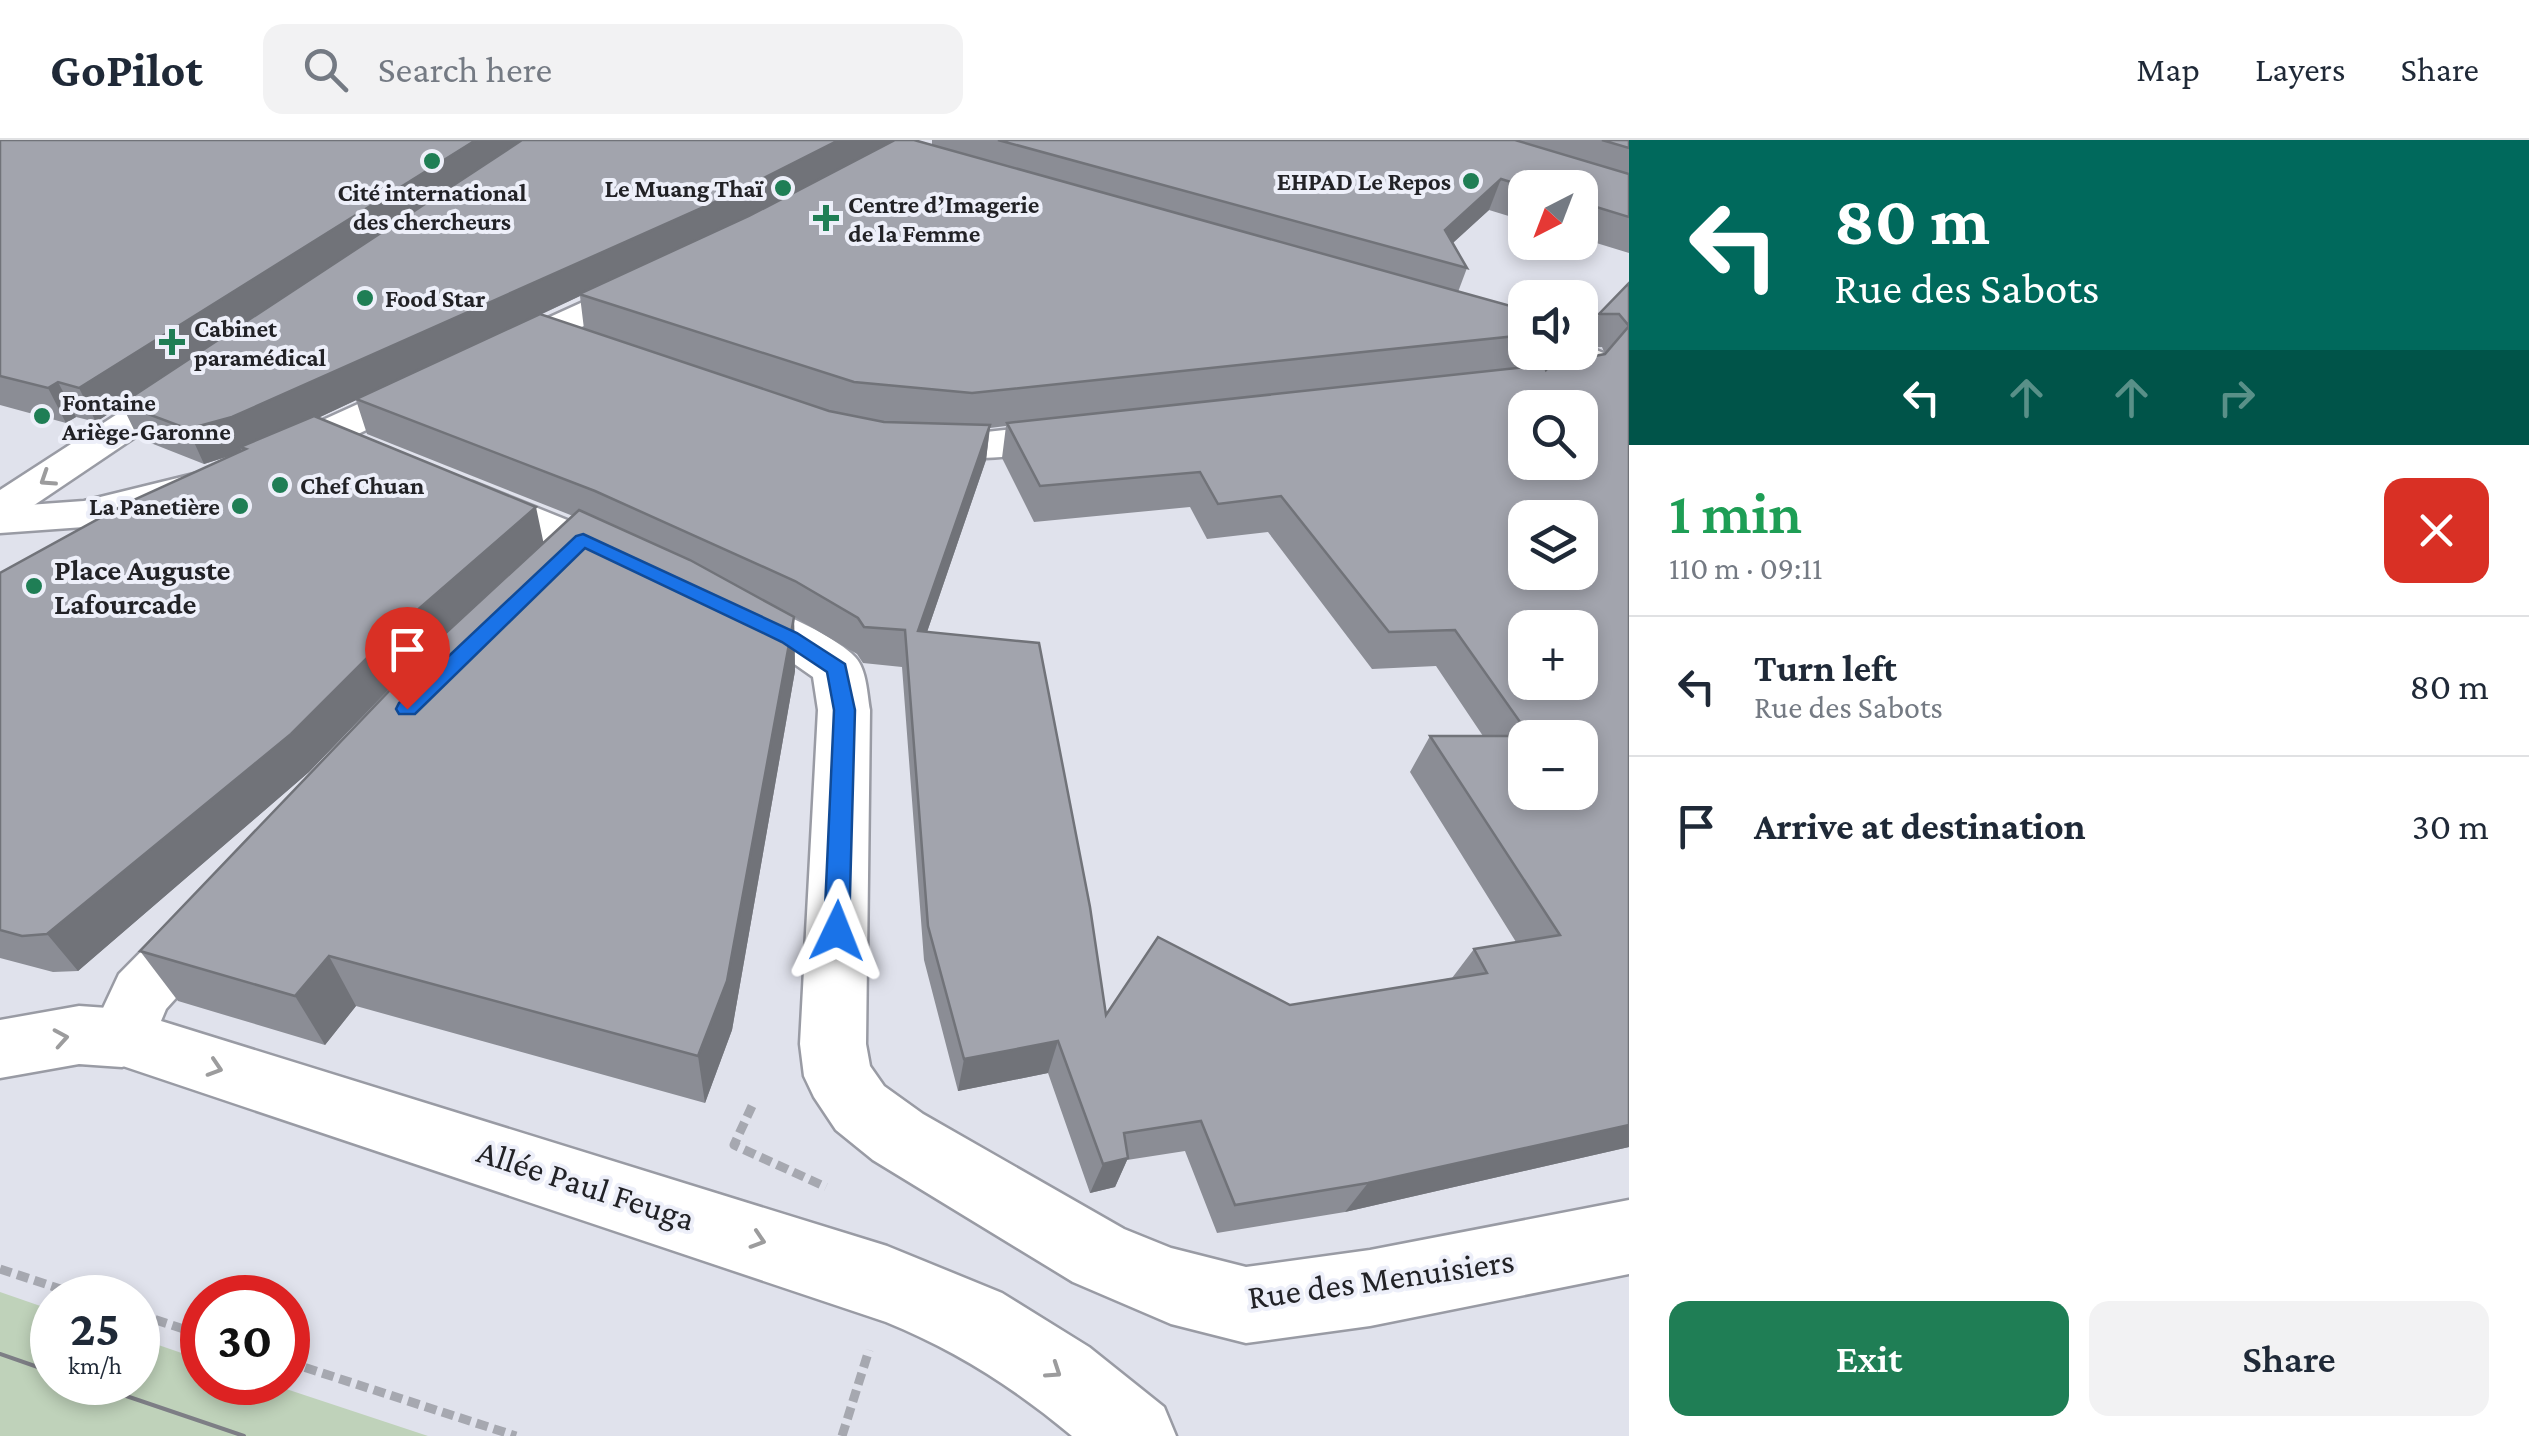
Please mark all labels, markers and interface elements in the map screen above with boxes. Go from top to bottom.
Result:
search box [263,24,963,114]
icon: search [298,42,353,97]
text: GoPilot [50,43,203,96]
text: Search here [378,48,552,90]
text: Map [2136,50,2200,89]
text: Layers [2255,50,2346,89]
text: Share [2401,50,2479,89]
marker: Cité international des chercheurs [421,150,443,172]
place label: EHPAD Le Repos [1277,168,1451,195]
marker: EHPAD Le Repos [1460,170,1482,192]
north arrow [1508,170,1598,260]
map controls [1508,170,1598,810]
place label: Le Muang Thaï [604,175,764,202]
marker: Le Muang Thaï [772,177,794,199]
place label: Cité international des chercheurs [337,179,527,235]
icon: left [1669,180,1799,310]
text: 80 m [1834,181,1990,259]
place label: Centre d’Imagerie de la Femme [848,191,1039,247]
marker: Centre d’Imagerie de la Femme [813,205,839,231]
text: Rue des Sabots [1834,263,2099,313]
button: sound [1508,280,1598,370]
place label: Food Star [385,285,485,312]
marker: Food Star [354,287,376,309]
place label: Cabinet paramédical [194,315,326,371]
marker: Cabinet paramédical [159,329,185,355]
icon: left [1894,370,1949,425]
icon: ahead [1999,370,2054,425]
icon: ahead [2104,370,2159,425]
icon: right [2209,370,2264,425]
place label: Fontaine Ariège-Garonne [61,389,231,445]
button: search [1508,390,1598,480]
marker: Fontaine Ariège-Garonne [31,405,53,427]
one-way arrow [40,466,58,485]
place label: Chef Chuan [300,472,425,499]
marker: Chef Chuan [269,474,291,496]
button: close [2384,478,2489,583]
text: 1 min [1669,479,1802,546]
place label: La Panetière [89,493,220,520]
marker: La Panetière [229,495,251,517]
button: layers [1508,500,1598,590]
text: 110 m · 09:11 [1669,550,1823,586]
place label: Place Auguste Lafourcade [54,553,230,620]
marker: Place Auguste Lafourcade [23,575,45,597]
pin [365,607,450,710]
button: + [1508,610,1598,700]
icon: arrive [380,622,435,677]
text: Turn left [1754,647,1897,689]
icon: left [1669,659,1724,714]
text: 80 m [2409,665,2489,707]
text: Rue des Sabots [1754,689,1943,725]
button: − [1508,720,1598,810]
icon: arrive [1669,799,1724,854]
text: Arrive at destination [1754,805,2086,847]
text: 30 m [2412,805,2489,847]
position arrow [785,879,889,983]
one-way arrow [52,1028,69,1049]
one-way arrow [205,1056,222,1076]
street label: Allée Paul Feuga [472,1131,700,1239]
one-way arrow [749,1228,766,1249]
street label: Rue des Menuisiers [1245,1241,1517,1317]
speed limit sign: 30 [180,1275,310,1405]
text: 25 [70,1300,120,1356]
button: Exit [1669,1301,2069,1416]
button: Share [2089,1301,2489,1416]
text: km/h [68,1352,122,1379]
one-way arrow [1042,1359,1061,1377]

